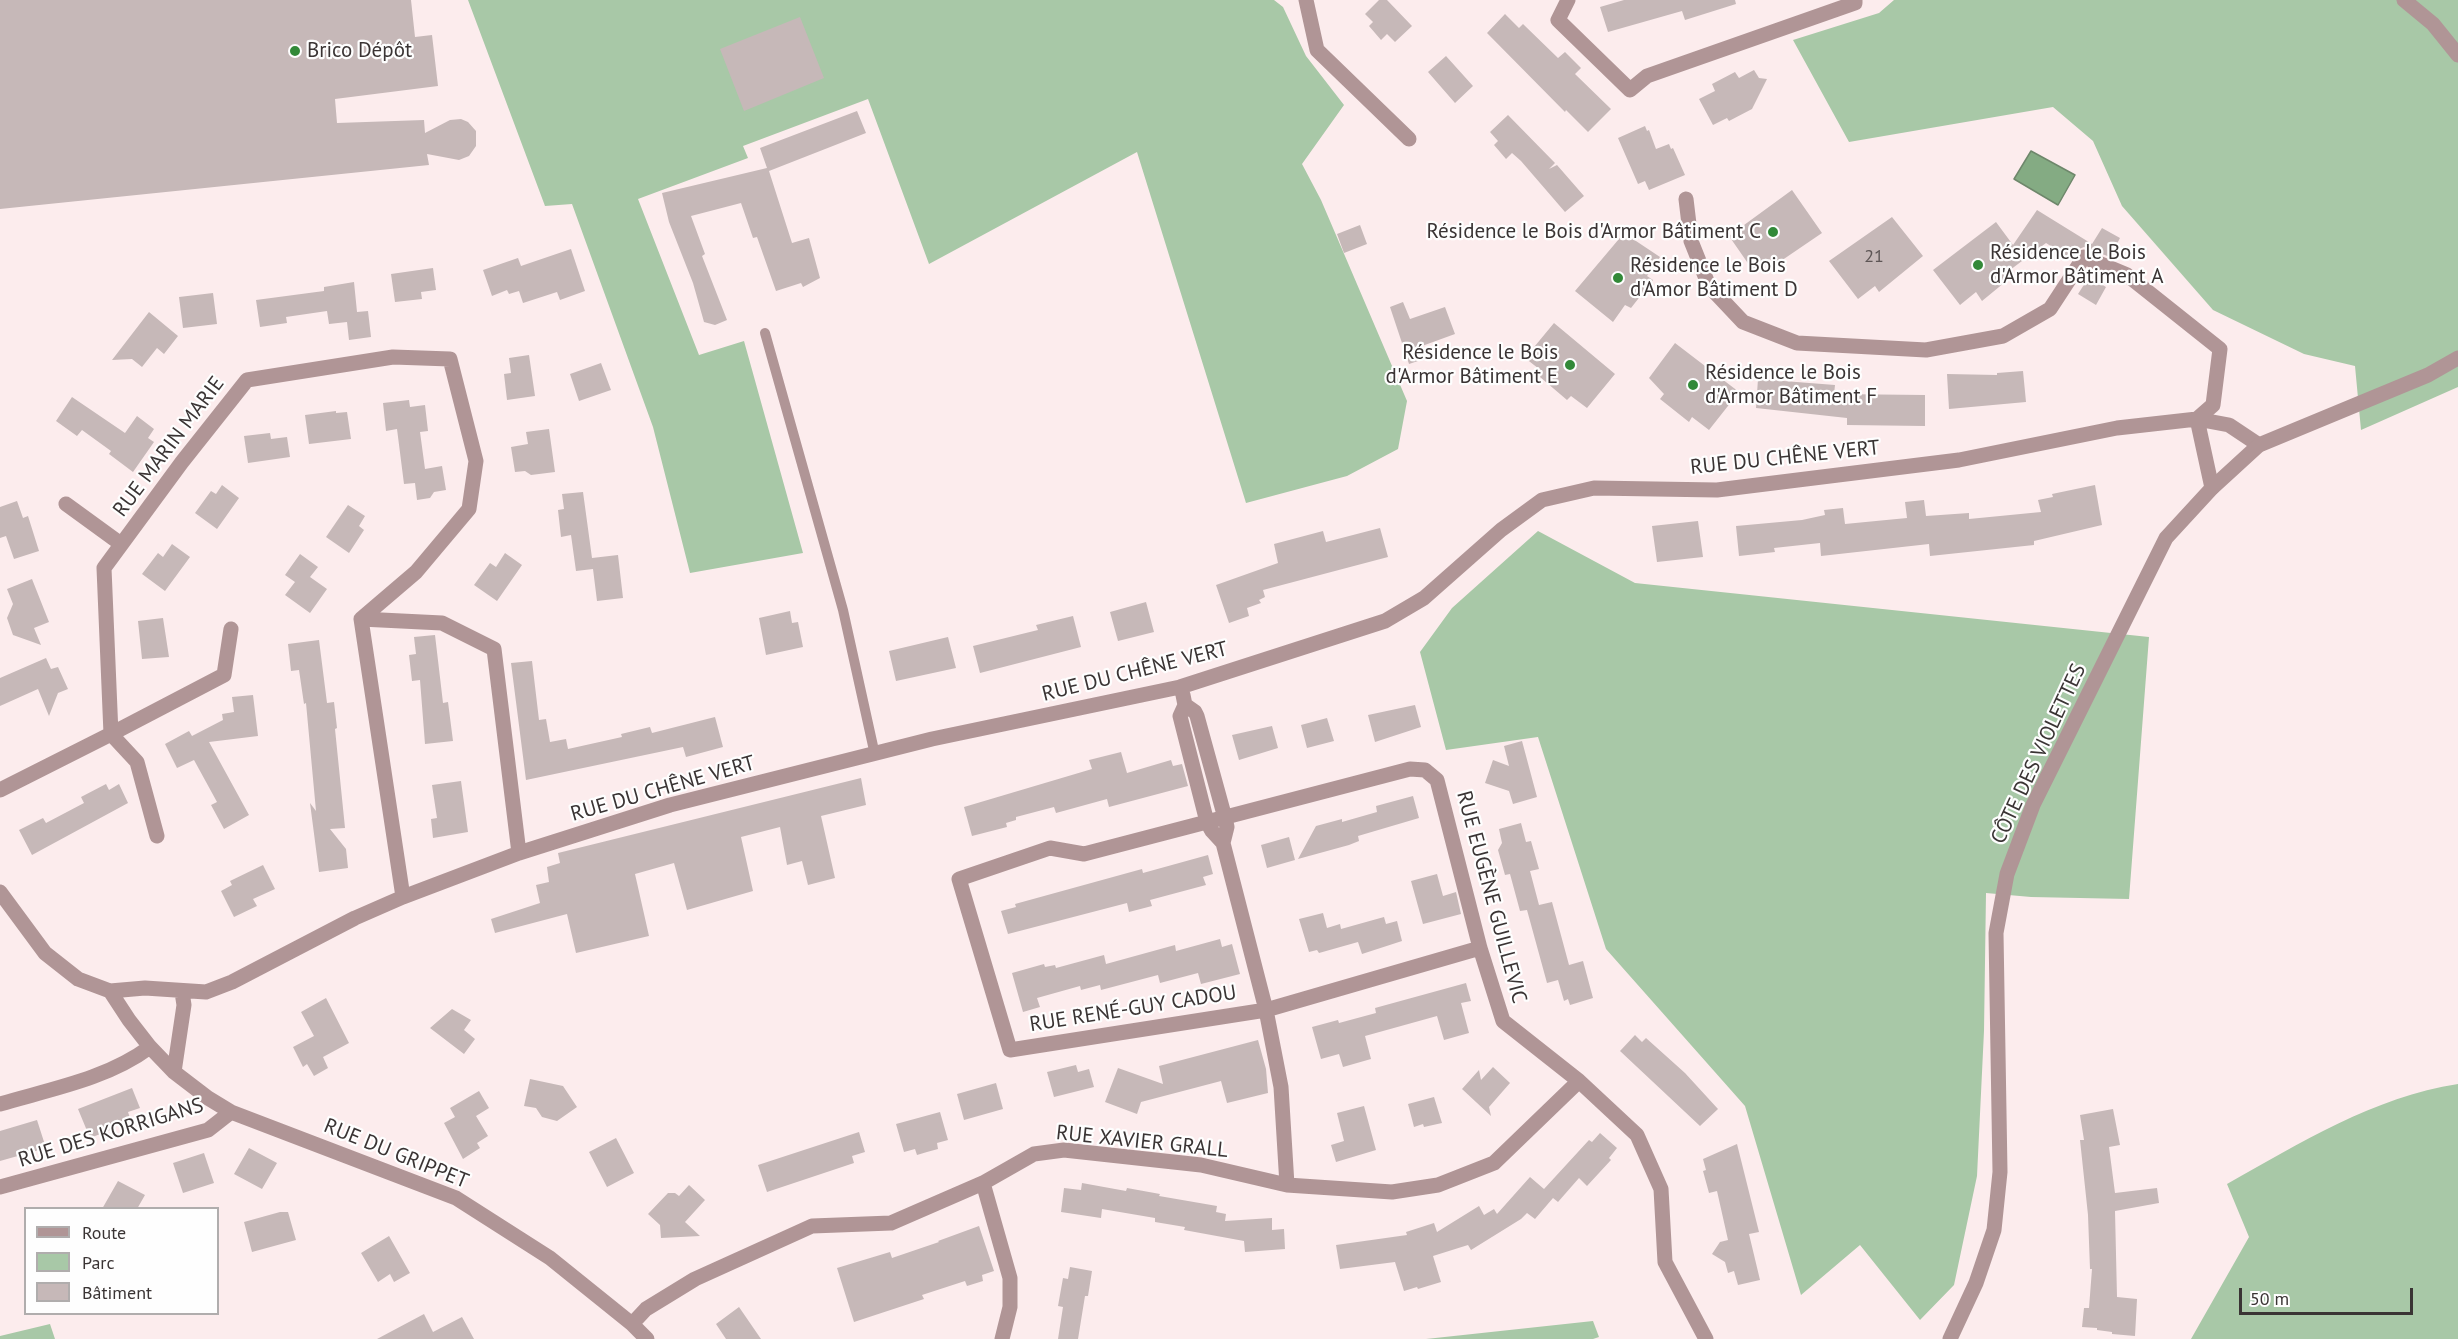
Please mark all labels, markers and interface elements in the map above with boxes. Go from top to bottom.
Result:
place label: Brico Dépôt [307,38,412,64]
marker: Brico Dépôt [288,44,302,58]
place label: Résidence le Bois d'Armor Bâtiment C [1427,219,1761,245]
marker: Résidence le Bois d'Armor Bâtiment C [1766,225,1780,239]
place label: Résidence le Bois d'Armor Bâtiment A [1990,240,2163,290]
house number: 21 [1864,246,1884,268]
place label: Résidence le Bois d'Amor Bâtiment D [1630,253,1798,303]
marker: Résidence le Bois d'Armor Bâtiment A [1971,258,1985,272]
marker: Résidence le Bois d'Amor Bâtiment D [1611,271,1625,285]
place label: Résidence le Bois d'Armor Bâtiment E [1386,340,1558,390]
marker: Résidence le Bois d'Armor Bâtiment E [1563,358,1577,372]
place label: Résidence le Bois d'Armor Bâtiment F [1705,360,1877,410]
street label: RUE MARIN MARIE [108,372,230,522]
marker: Résidence le Bois d'Armor Bâtiment F [1686,378,1700,392]
street label: RUE DU CHÊNE VERT [1689,436,1881,480]
street label: RUE DU CHÊNE VERT [1040,637,1230,707]
street label: CÔTE DES VIOLETTES [1986,660,2092,848]
street label: RUE DU CHÊNE VERT [568,751,758,827]
street label: RUE EUGÈNE GUILLEVIC [1451,788,1531,1006]
street label: RUE RENÉ-GUY CADOU [1028,980,1238,1038]
street label: RUE DES KORRIGANS [15,1093,207,1173]
street label: RUE DU GRIPPET [320,1113,472,1195]
street label: RUE XAVIER GRALL [1055,1120,1229,1164]
legend [24,1207,219,1315]
text: Route [82,1221,126,1244]
text: Parc [82,1251,115,1274]
scale bar [2242,1276,2416,1314]
text: Bâtiment [82,1281,152,1304]
text: 50 m [2250,1287,2289,1310]

